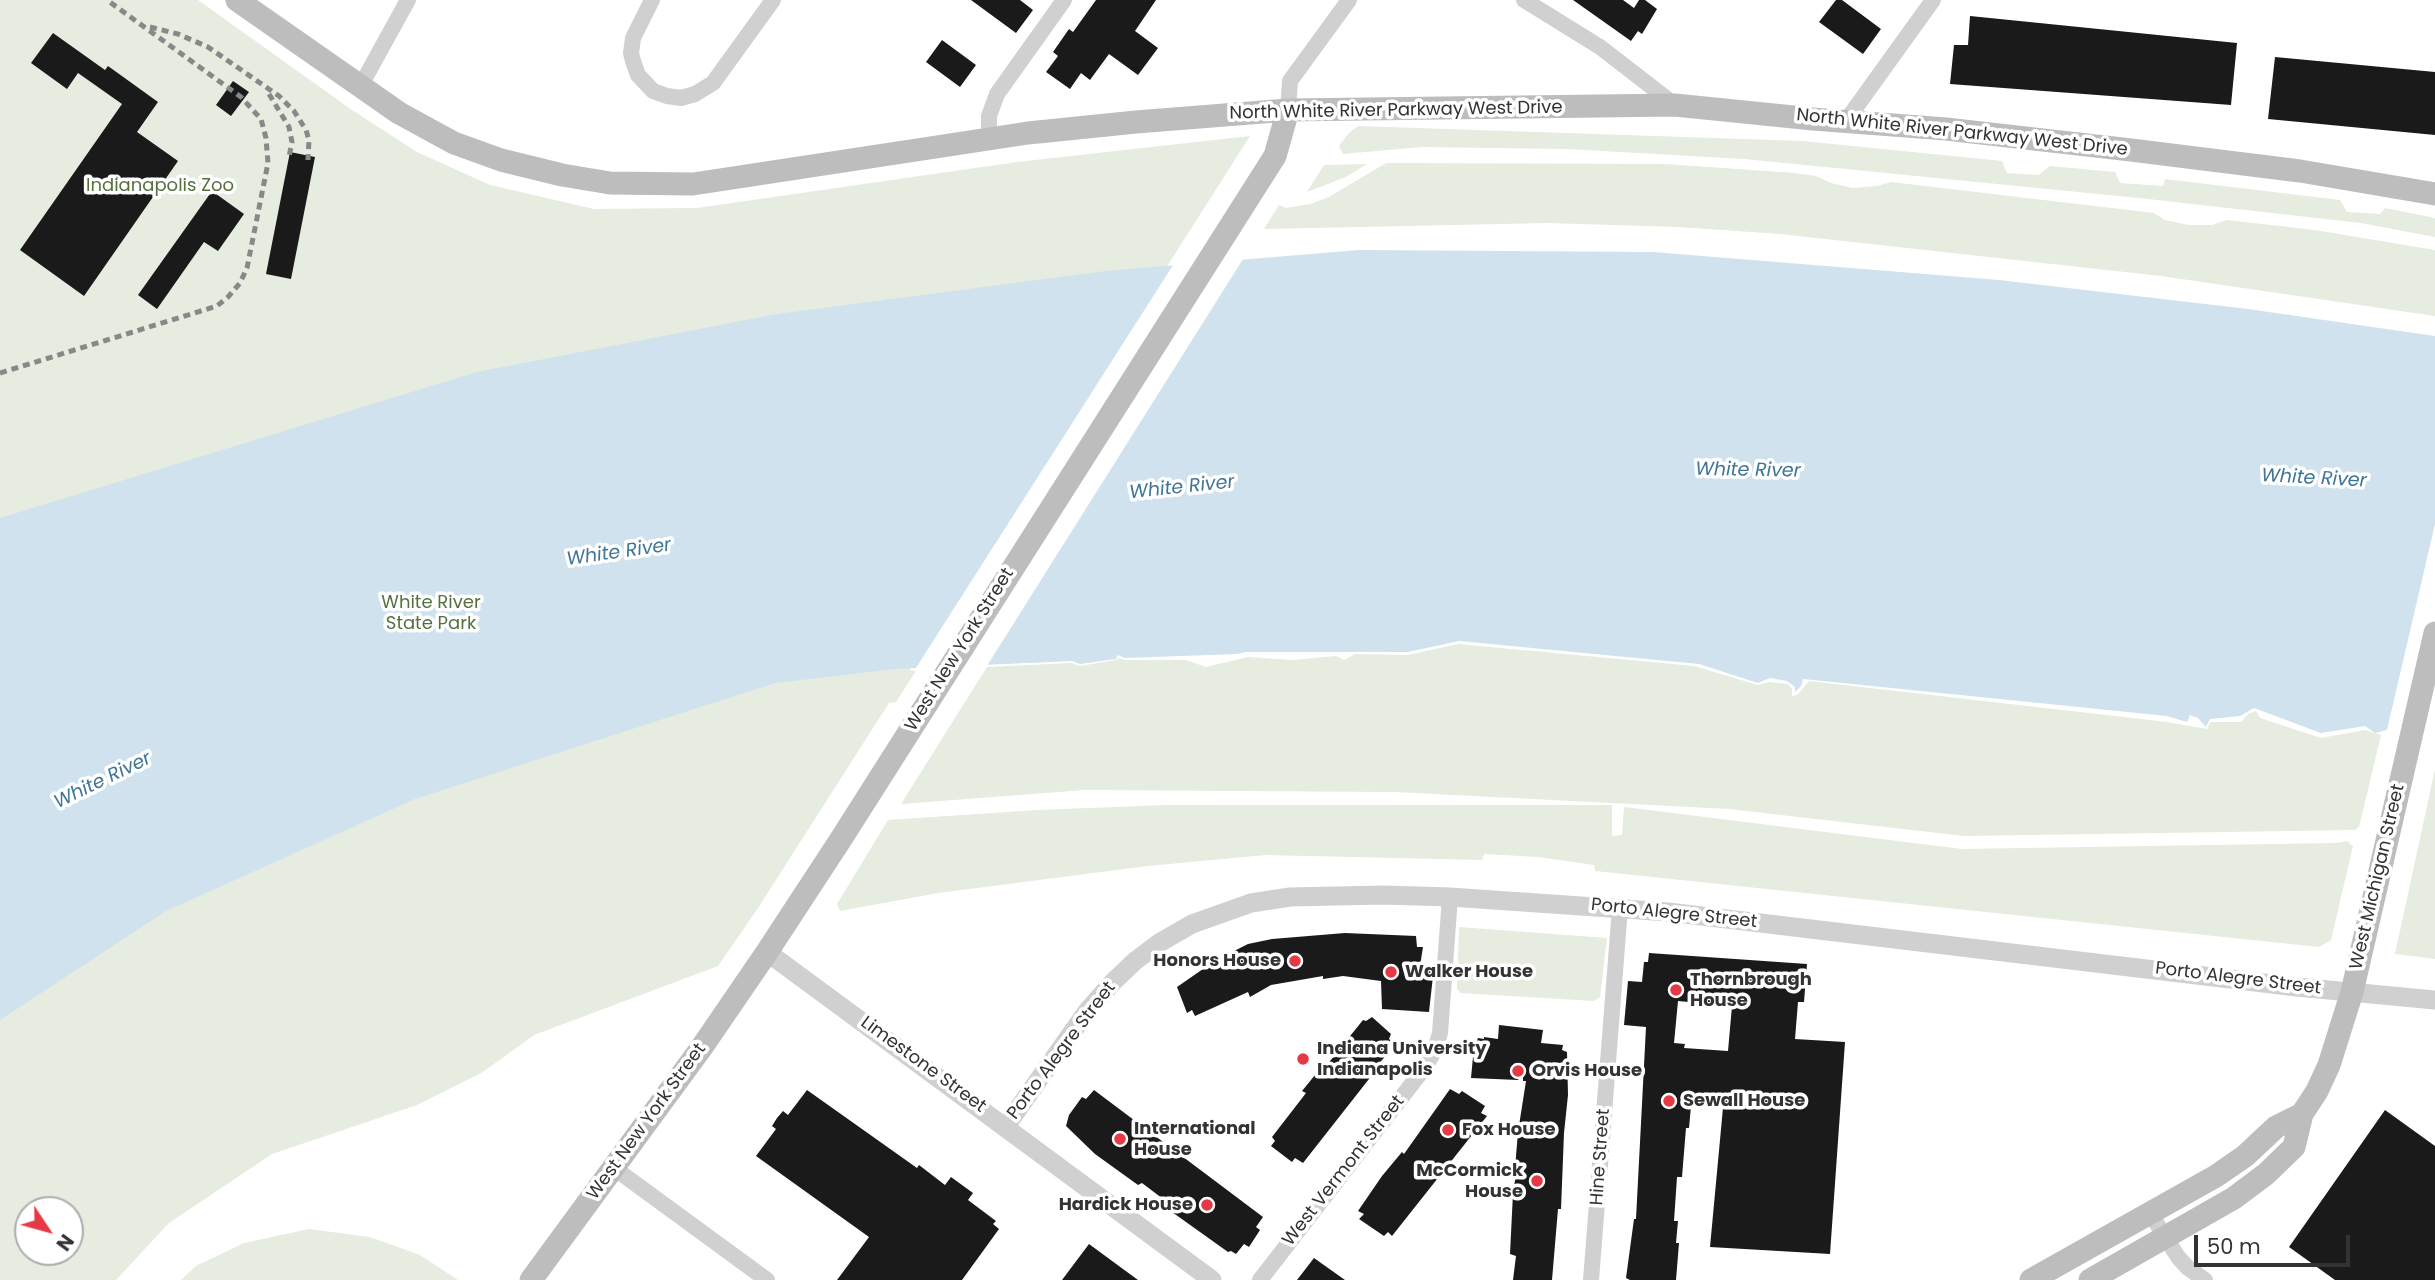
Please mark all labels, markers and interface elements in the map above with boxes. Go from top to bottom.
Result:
street label: North White River Parkway West Drive [1229,97,1563,125]
street label: North White River Parkway West Drive [1795,105,2129,161]
park label: Indianapolis Zoo [86,175,234,197]
water label: White River [1695,459,1801,483]
water label: White River [2261,465,2367,493]
water label: White River [1128,471,1236,505]
water label: White River [565,534,673,572]
street label: West New York Street [901,564,1019,736]
park label: White River State Park [381,592,481,634]
water label: White River [51,748,155,814]
street label: West Michigan Street [2346,782,2410,972]
street label: Porto Alegre Street [1590,895,1758,933]
place label: Honors House [1153,950,1281,972]
marker: Honors House [1287,953,1303,969]
street label: Porto Alegre Street [2154,958,2322,1000]
place label: Walker House [1405,961,1533,983]
marker: Walker House [1383,964,1399,980]
place label: Thornbrough House [1690,969,1812,1012]
street label: Porto Alegre Street [1003,978,1121,1124]
marker: Thornbrough House [1668,982,1684,998]
street label: Limestone Street [856,1012,990,1118]
place label: Indiana University Indianapolis [1317,1038,1487,1080]
street label: West New York Street [583,1039,711,1205]
marker: Indiana University Indianapolis [1295,1051,1311,1067]
place label: Orvis House [1532,1060,1642,1082]
marker: Orvis House [1510,1063,1526,1079]
place label: Sewall House [1683,1090,1805,1112]
street label: West Vermont Street [1278,1091,1410,1251]
marker: Sewall House [1661,1093,1677,1109]
street label: Hine Street [1587,1108,1615,1206]
place label: International House [1134,1118,1256,1160]
place label: Fox House [1462,1119,1556,1141]
marker: Fox House [1440,1122,1456,1138]
marker: International House [1112,1131,1128,1147]
place label: McCormick House [1416,1160,1523,1202]
marker: McCormick House [1529,1173,1545,1189]
place label: Hardick House [1059,1194,1193,1216]
north arrow [14,1196,84,1266]
marker: Hardick House [1199,1197,1215,1213]
scale bar [2197,1220,2353,1264]
text: N [50,1229,80,1256]
text: 50 m [2207,1232,2261,1261]

